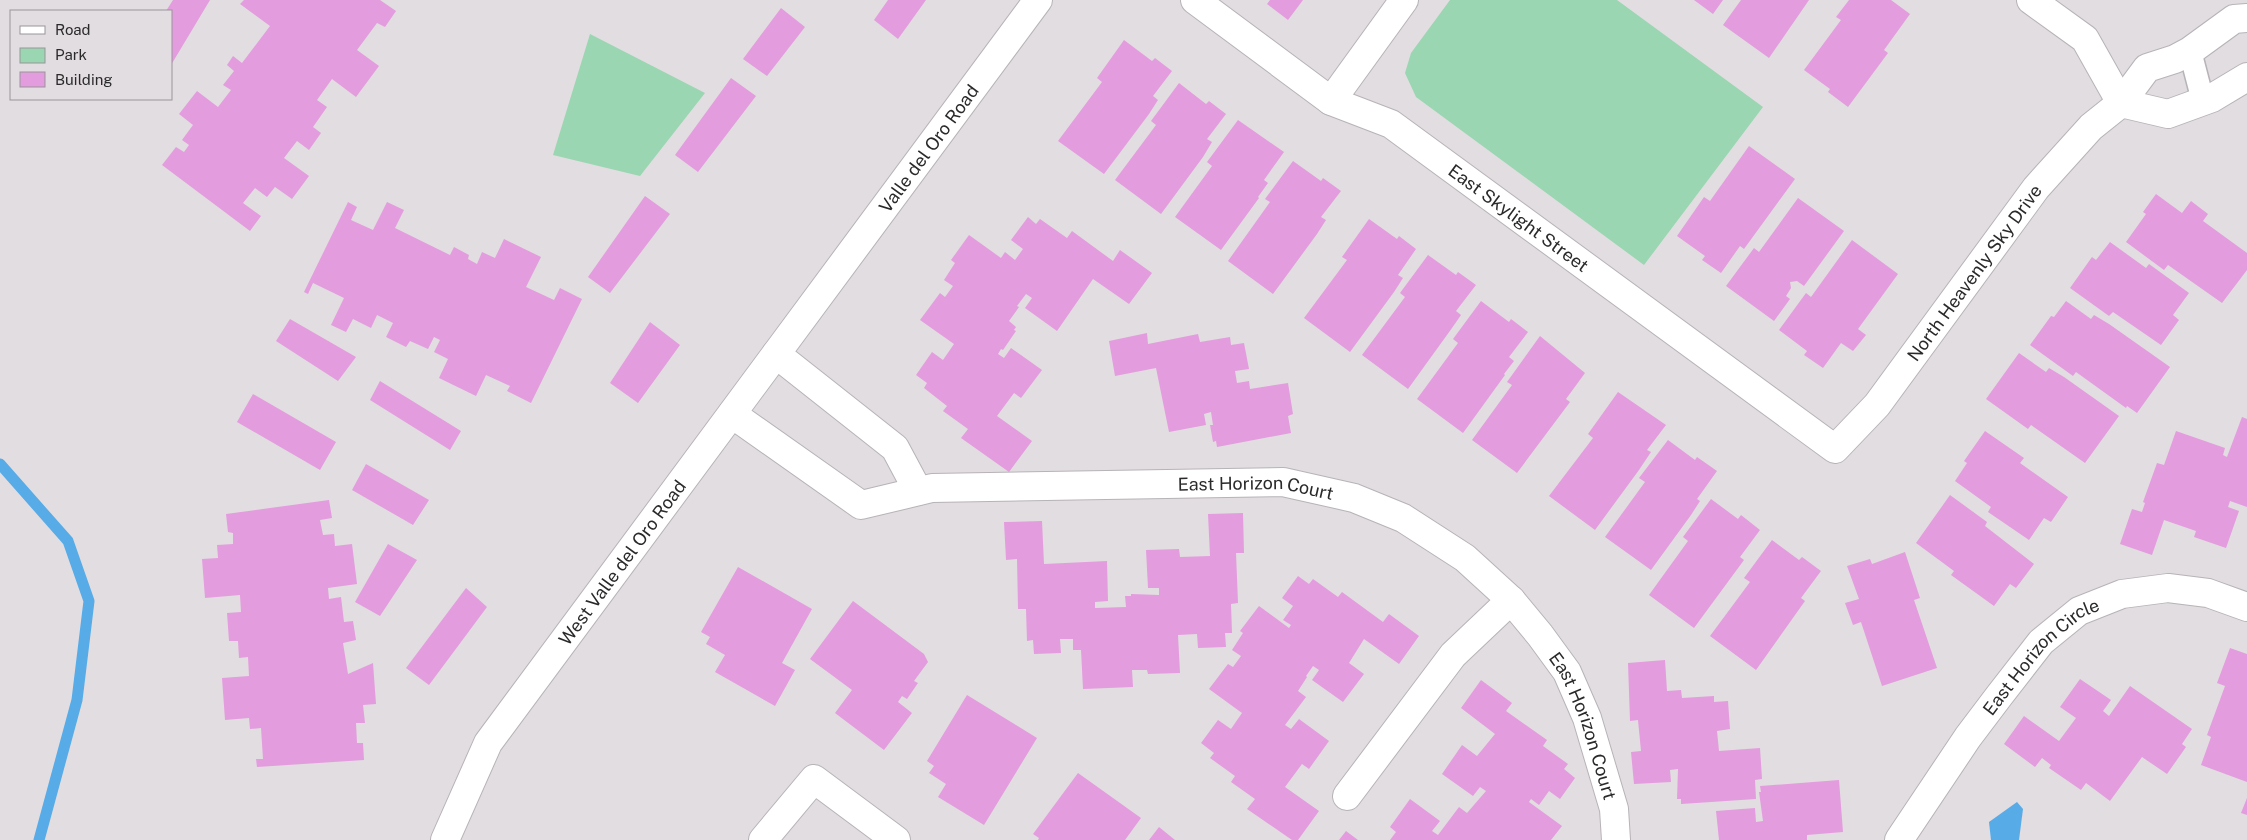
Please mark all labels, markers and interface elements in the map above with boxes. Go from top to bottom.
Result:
legend [10,10,172,100]
text: Road [55,21,91,38]
text: Park [55,46,87,63]
text: Building [55,71,113,88]
street label: Valle del Oro Road [874,80,982,216]
street label: East Skylight Street [1445,159,1593,276]
street label: North Heavenly Sky Drive [1902,180,2046,365]
street label: East Horizon Court [1177,471,1336,504]
street label: West Valle del Oro Road [554,476,690,649]
street label: East Horizon Circle [1978,594,2102,719]
street label: East Horizon Court [1545,648,1621,802]

